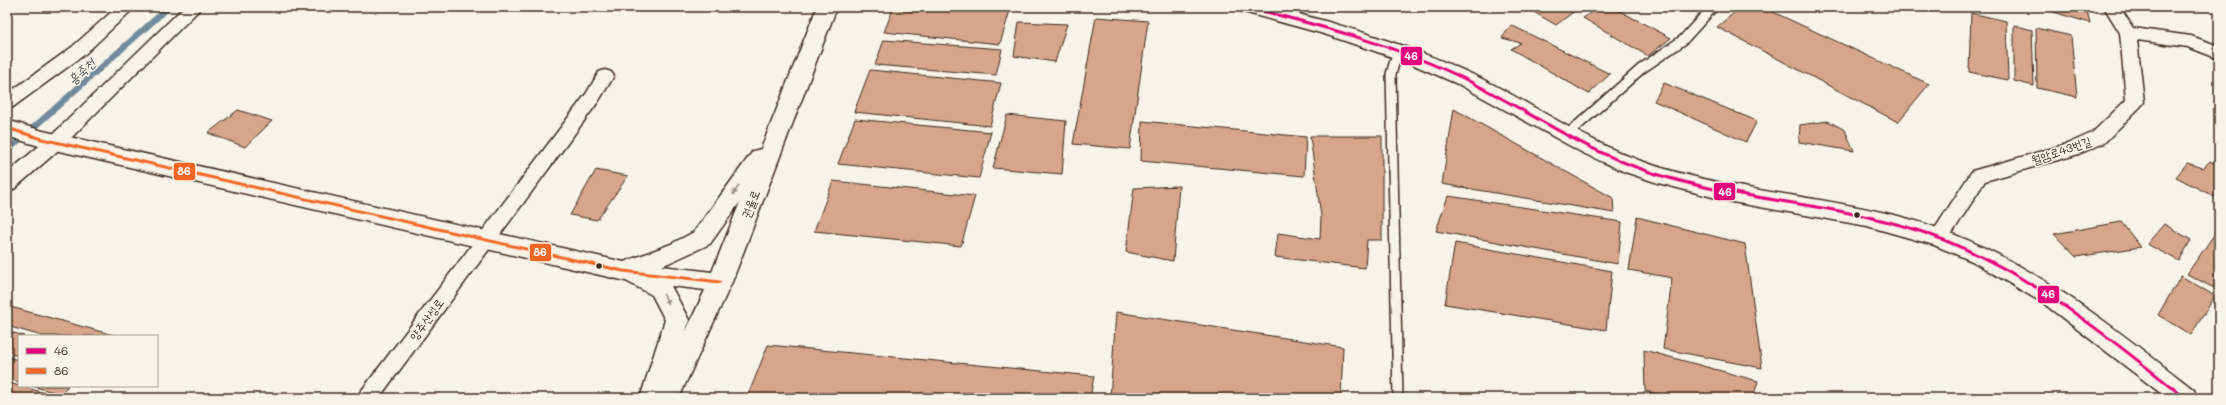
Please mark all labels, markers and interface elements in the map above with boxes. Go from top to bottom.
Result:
line badge: 46 [1400,46,1423,66]
text: 46 [1404,48,1418,63]
water label: 홍죽천 [64,53,99,88]
street label: 월암로43번길 [2029,132,2093,168]
line badge: 86 [173,162,196,181]
text: 86 [177,163,191,178]
line badge: 46 [1713,182,1736,201]
text: 46 [1718,184,1732,199]
one-way arrow [732,185,740,195]
street label: 권율로 [737,188,763,220]
unlabelled marker [1852,210,1862,220]
line badge: 86 [529,243,552,262]
text: 86 [533,244,547,259]
unlabelled marker [594,261,604,271]
line badge: 46 [2037,285,2060,304]
text: 46 [2041,286,2055,301]
one-way arrow [662,293,669,305]
street label: 양주산성로 [405,295,447,343]
legend [18,335,158,387]
text: 46 [54,342,68,358]
text: 86 [54,362,69,378]

